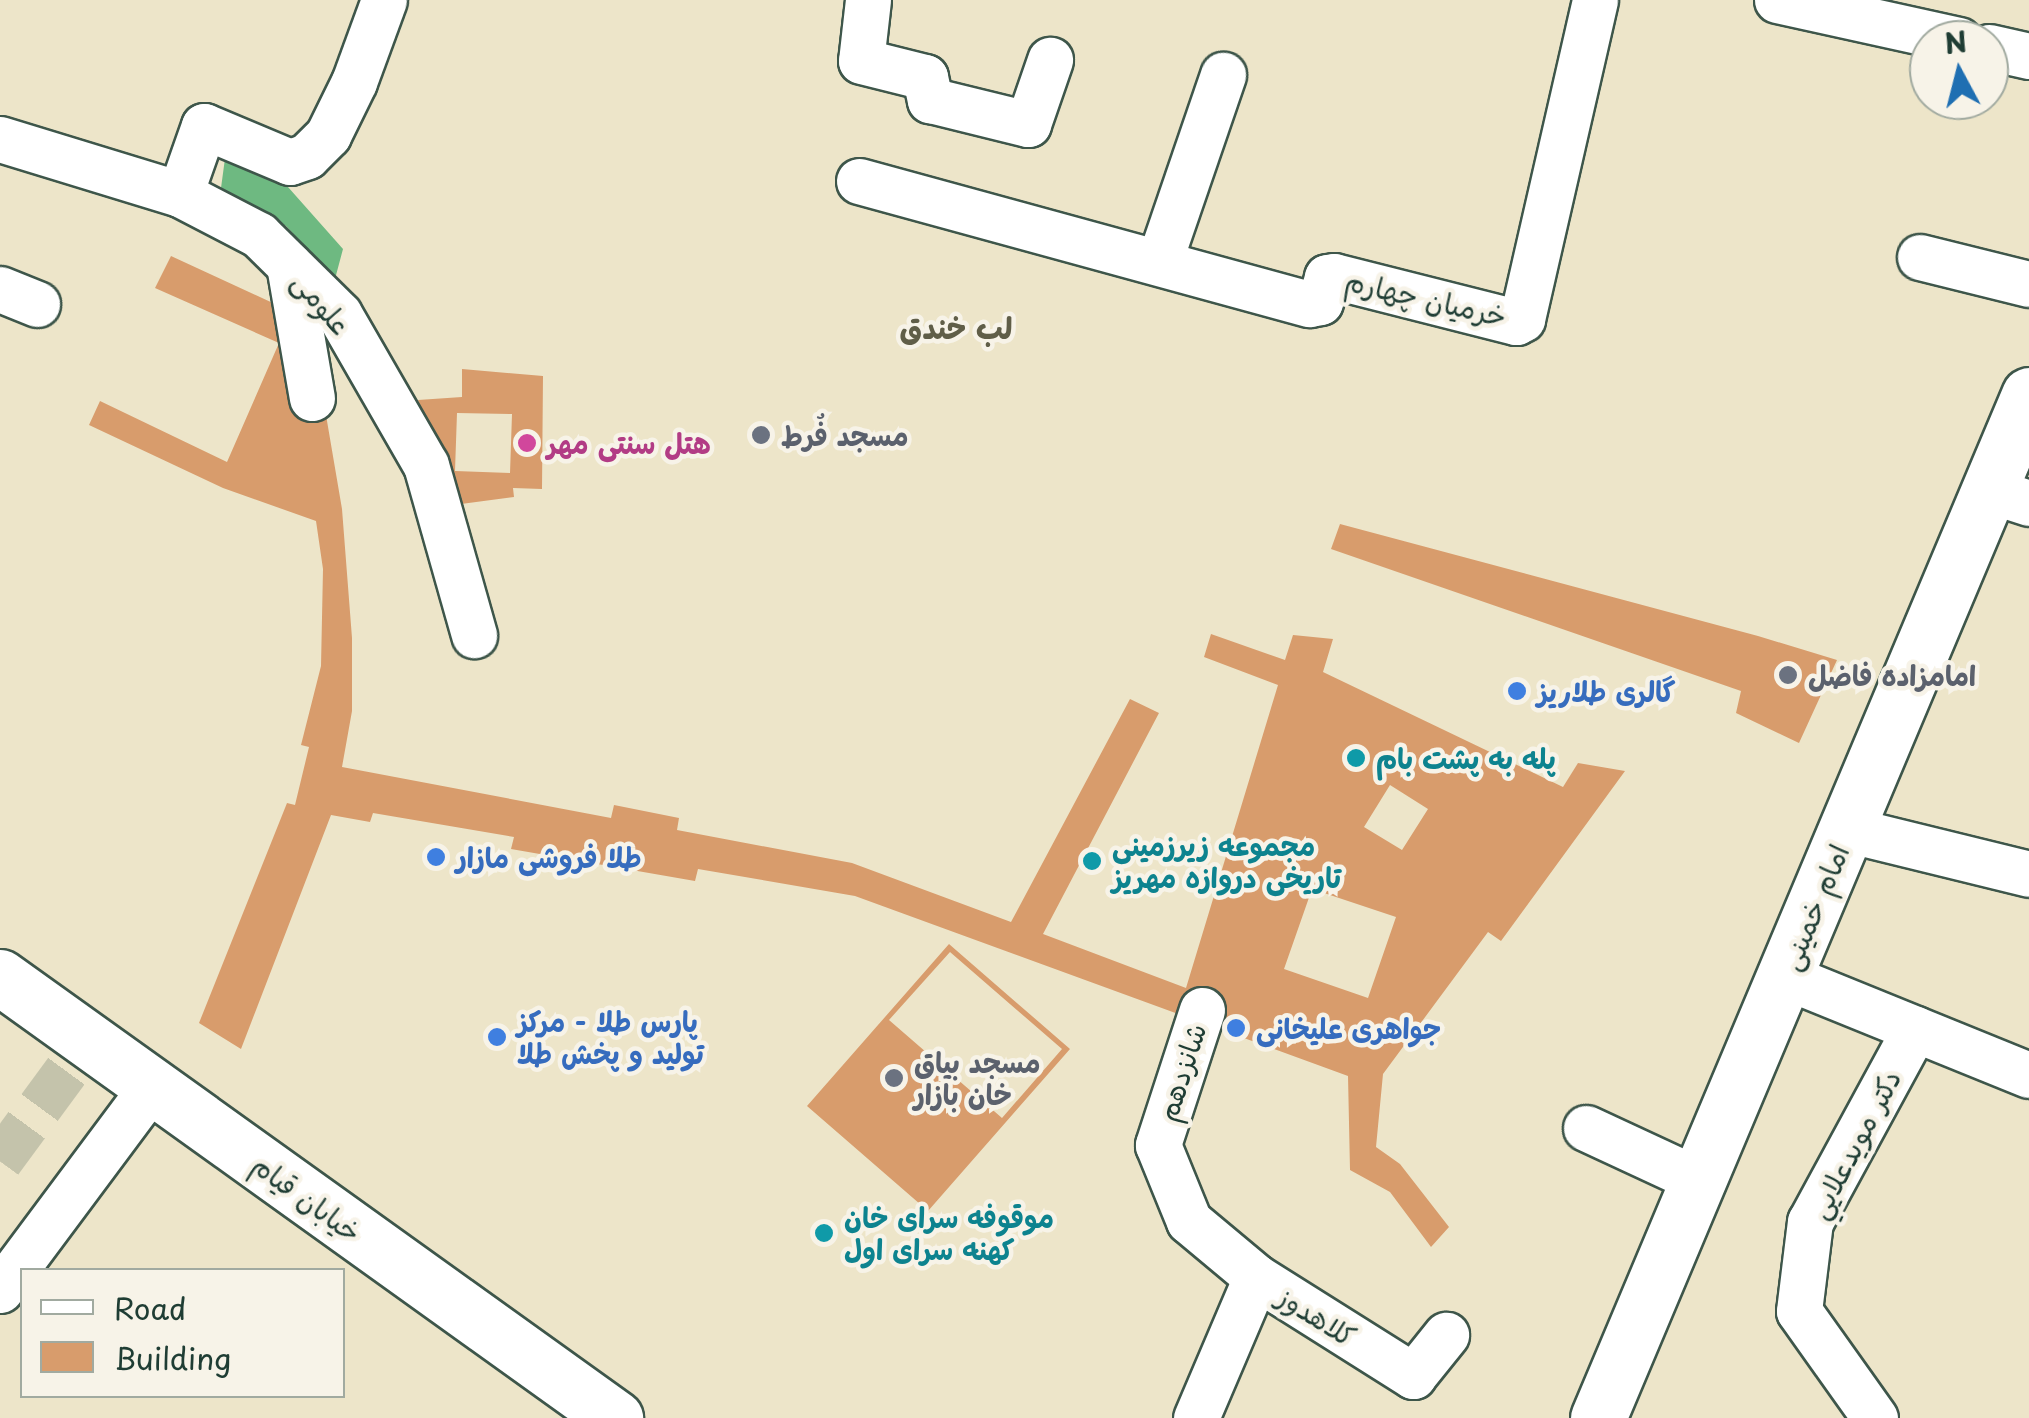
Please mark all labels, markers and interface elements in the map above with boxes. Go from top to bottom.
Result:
text: N [1942,19,1969,64]
north arrow [1909,20,2009,120]
street label: خرمیان چهارم [1342,263,1510,333]
street label: علومی [286,265,358,341]
district label: لب خندق [900,309,1012,345]
place label: مسجد فُرط [781,418,908,452]
marker: مسجد فُرط [750,424,772,446]
place label: هتل سنتی مهر [547,426,711,460]
marker: هتل سنتی مهر [516,432,538,454]
place label: امامزاده فاضل [1808,658,1976,692]
marker: امامزاده فاضل [1777,664,1799,686]
place label: گالری طلاریز [1537,674,1675,708]
marker: گالری طلاریز [1506,680,1528,702]
place label: پله به پشت بام [1376,741,1556,775]
marker: پله به پشت بام [1345,747,1367,769]
place label: مجموعه زیرزمینی تاریخی دروازه مهریز [1112,828,1341,894]
street label: امام خمینی [1772,839,1856,975]
place label: طلا فروشی مازار [456,840,642,874]
marker: طلا فروشی مازار [425,846,447,868]
marker: مجموعه زیرزمینی تاریخی دروازه مهریز [1081,850,1103,872]
place label: پارس طلا - مرکز تولید و پخش طلا [517,1004,704,1070]
place label: جواهری علیخانی [1256,1011,1441,1045]
marker: جواهری علیخانی [1225,1017,1247,1039]
street label: شانزدهم [1149,1019,1213,1125]
marker: پارس طلا - مرکز تولید و پخش طلا [486,1026,508,1048]
place label: مسجد بیاق خان بازار [914,1045,1041,1111]
street label: دکتر مويدعلايي [1801,1064,1907,1224]
marker: مسجد بیاق خان بازار [883,1067,905,1089]
street label: خیابان قیام [246,1147,368,1249]
place label: موقوفه سرای خان کهنه سرای اول [844,1200,1054,1266]
marker: موقوفه سرای خان کهنه سرای اول [813,1222,835,1244]
legend [20,1268,345,1398]
street label: کلاهدوز [1272,1279,1362,1353]
text: Road [114,1285,187,1330]
text: Building [114,1335,231,1380]

